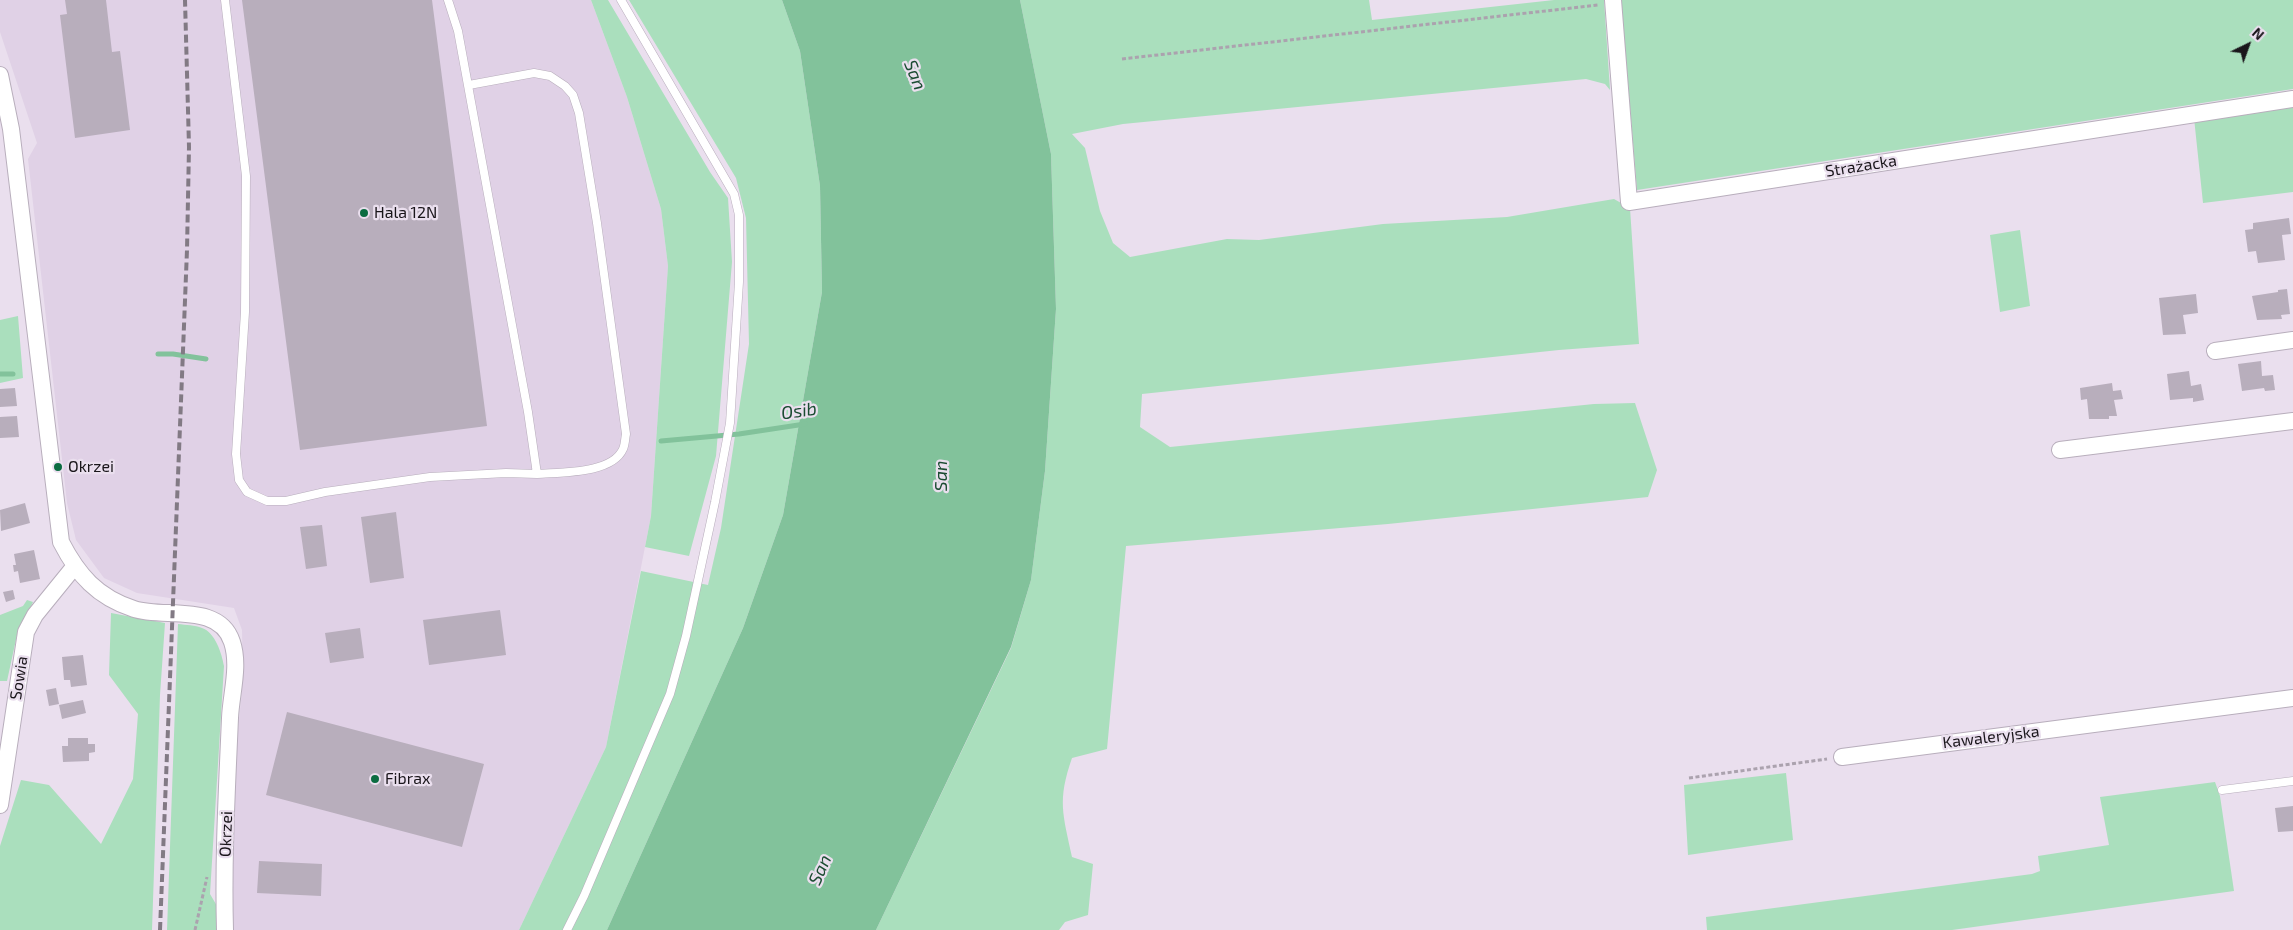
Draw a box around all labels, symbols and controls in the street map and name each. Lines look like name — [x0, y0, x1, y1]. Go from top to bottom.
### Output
north arrow — [2223, 20, 2273, 70]
text: N — [2249, 24, 2268, 43]
water label: San — [899, 57, 931, 93]
street label: Strażacka — [1824, 151, 1898, 181]
place label: Hala 12N — [374, 203, 437, 223]
marker: Hala 12N — [358, 207, 370, 219]
water label: Osib — [780, 398, 818, 424]
place label: Okrzei — [68, 457, 114, 477]
marker: Okrzei — [52, 461, 64, 473]
water label: San — [930, 461, 952, 491]
street label: Sowia — [6, 655, 32, 701]
street label: Kawaleryjska — [1941, 722, 2041, 752]
place label: Fibrax — [385, 769, 430, 789]
marker: Fibrax — [369, 773, 381, 785]
street label: Okrzei — [216, 811, 236, 857]
water label: San — [804, 852, 836, 888]

